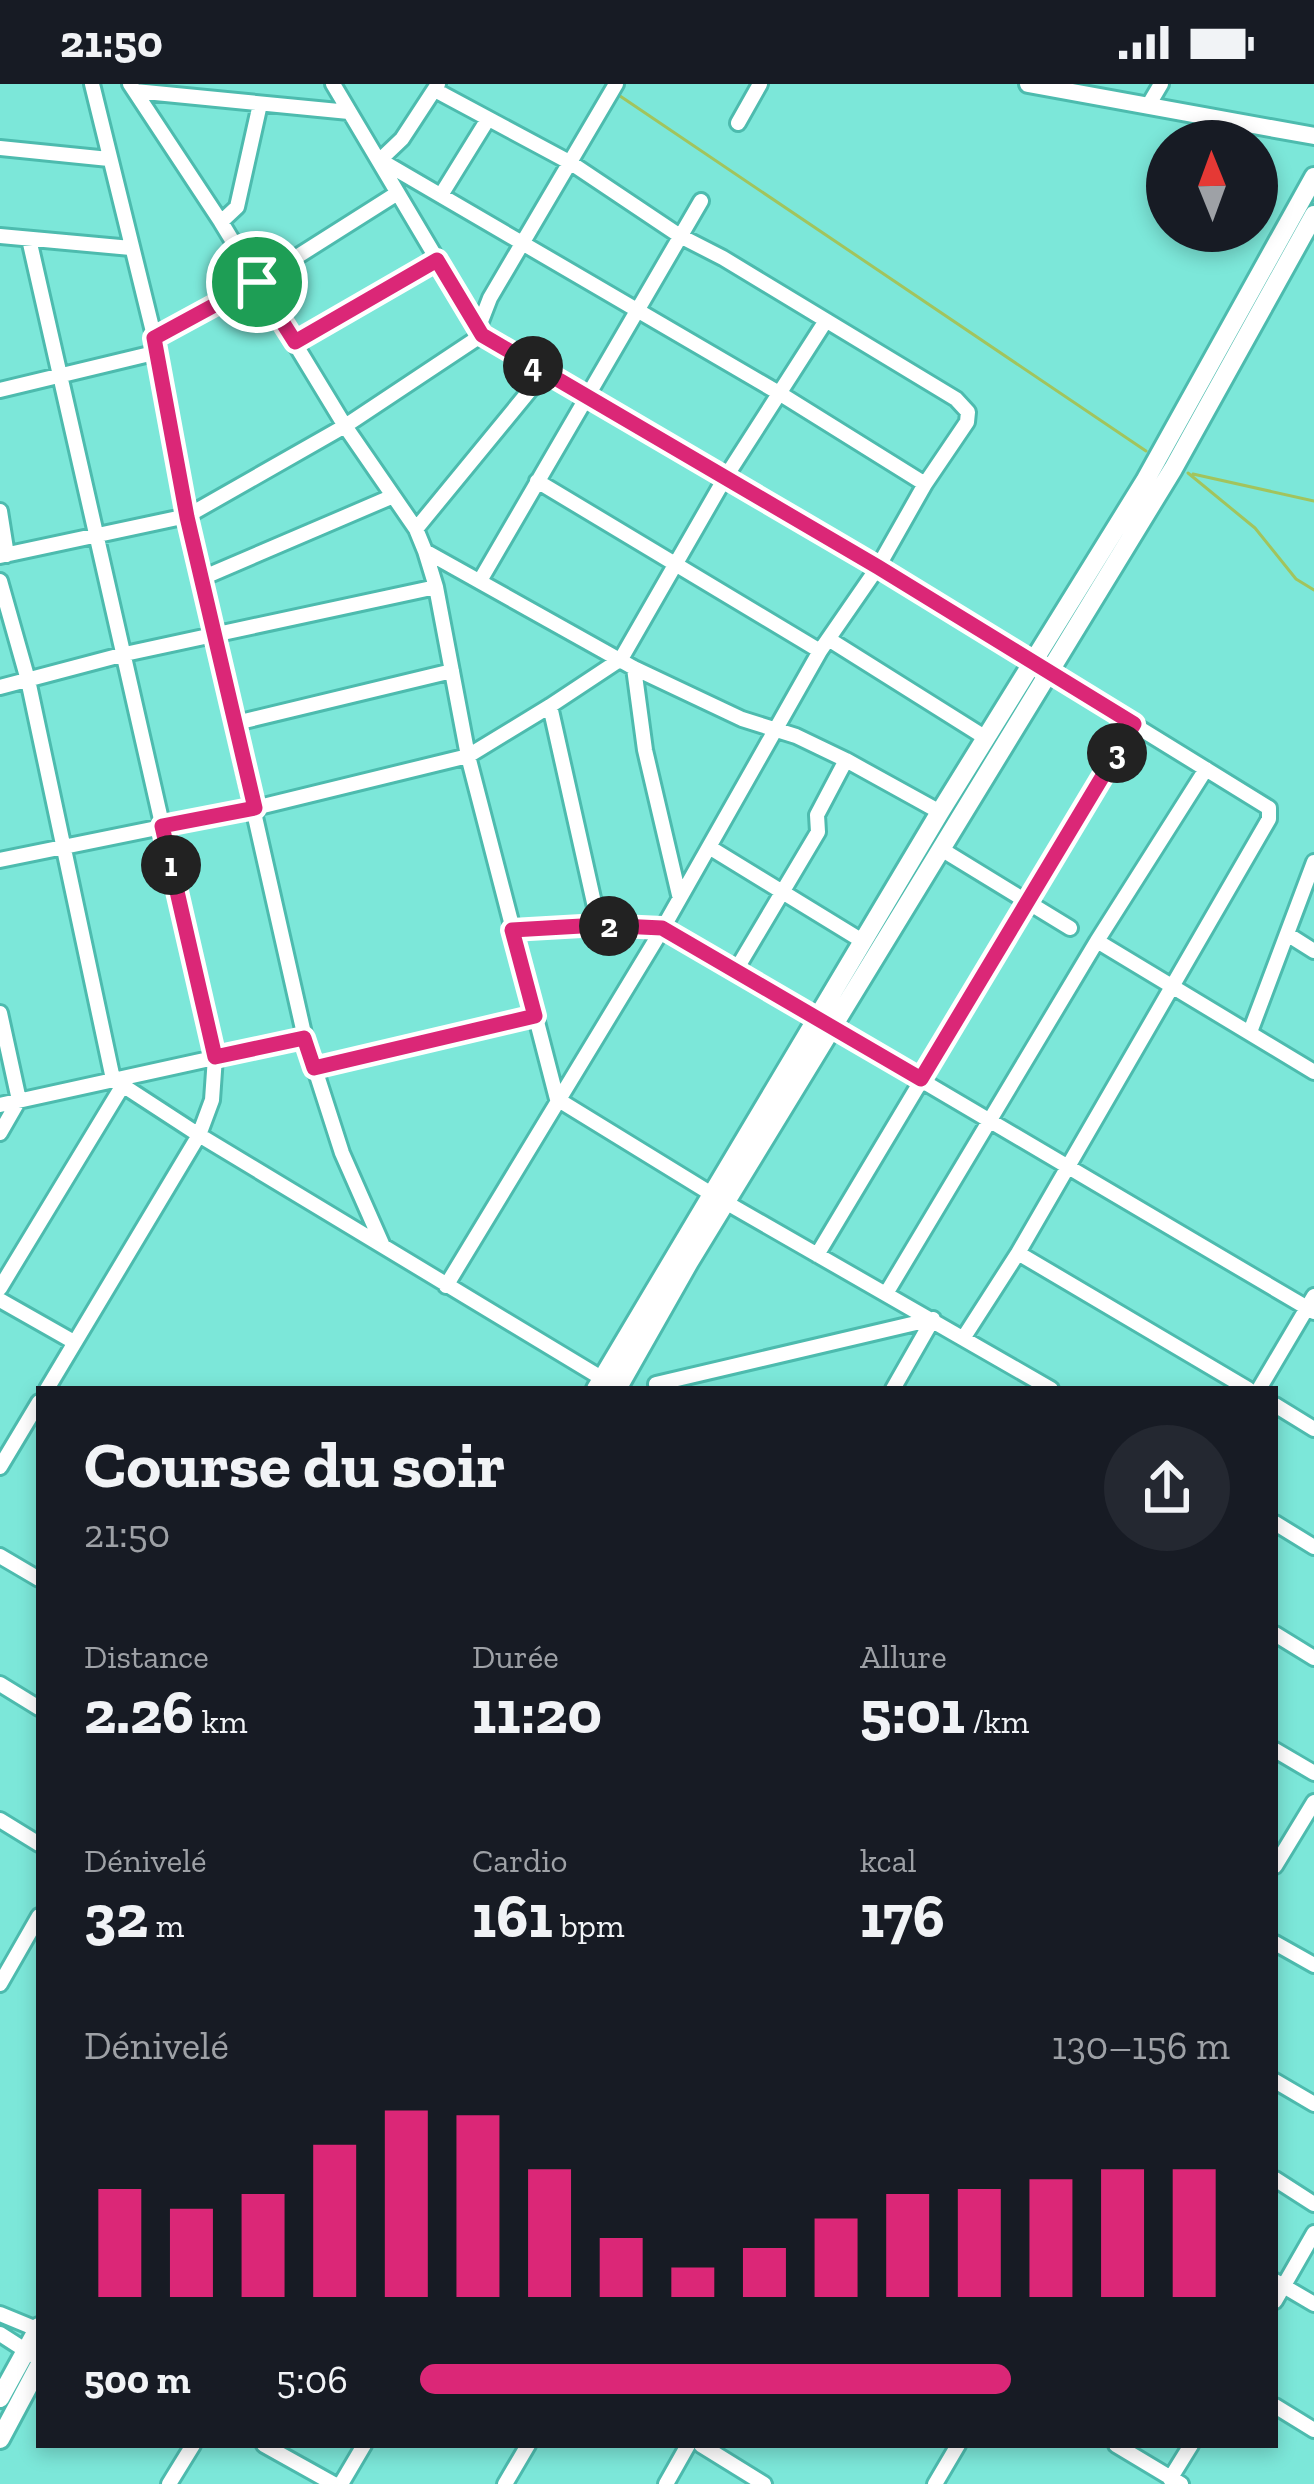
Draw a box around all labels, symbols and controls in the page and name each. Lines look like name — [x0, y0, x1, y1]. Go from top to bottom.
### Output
text: 21:50 — [60, 15, 163, 69]
north arrow — [1146, 120, 1278, 252]
map controls — [1146, 120, 1278, 252]
pin — [206, 231, 308, 333]
icon: arrive — [224, 249, 290, 315]
pin: 4 — [503, 336, 563, 396]
text: 4 — [524, 346, 542, 385]
pin: 3 — [1087, 723, 1147, 783]
text: 3 — [1108, 733, 1126, 772]
pin: 1 — [141, 835, 201, 895]
text: 1 — [164, 845, 178, 884]
pin: 2 — [579, 896, 639, 956]
text: 2 — [600, 906, 618, 945]
text: Course du soir — [84, 1425, 505, 1504]
button: share — [1104, 1425, 1230, 1551]
text: 21:50 — [84, 1510, 170, 1557]
text: Distance — [84, 1637, 209, 1676]
text: Durée — [472, 1637, 559, 1676]
text: Allure — [860, 1637, 947, 1676]
text: 2.26 — [84, 1676, 194, 1748]
text: 11:20 — [472, 1676, 602, 1748]
text: 5:01 — [860, 1676, 965, 1748]
text: km — [194, 1702, 247, 1741]
text: /km — [965, 1702, 1029, 1741]
text: Dénivelé — [84, 1841, 207, 1880]
text: Cardio — [472, 1841, 567, 1880]
text: kcal — [860, 1841, 917, 1880]
text: 32 — [84, 1880, 148, 1952]
text: 161 — [472, 1880, 553, 1952]
text: 176 — [860, 1880, 945, 1952]
text: m — [148, 1906, 184, 1945]
text: bpm — [553, 1906, 624, 1945]
text: Dénivelé — [84, 2022, 229, 2069]
text: 130–156 m — [1052, 2022, 1230, 2069]
text: 500 m — [84, 2356, 191, 2403]
text: 5:06 — [276, 2356, 348, 2403]

